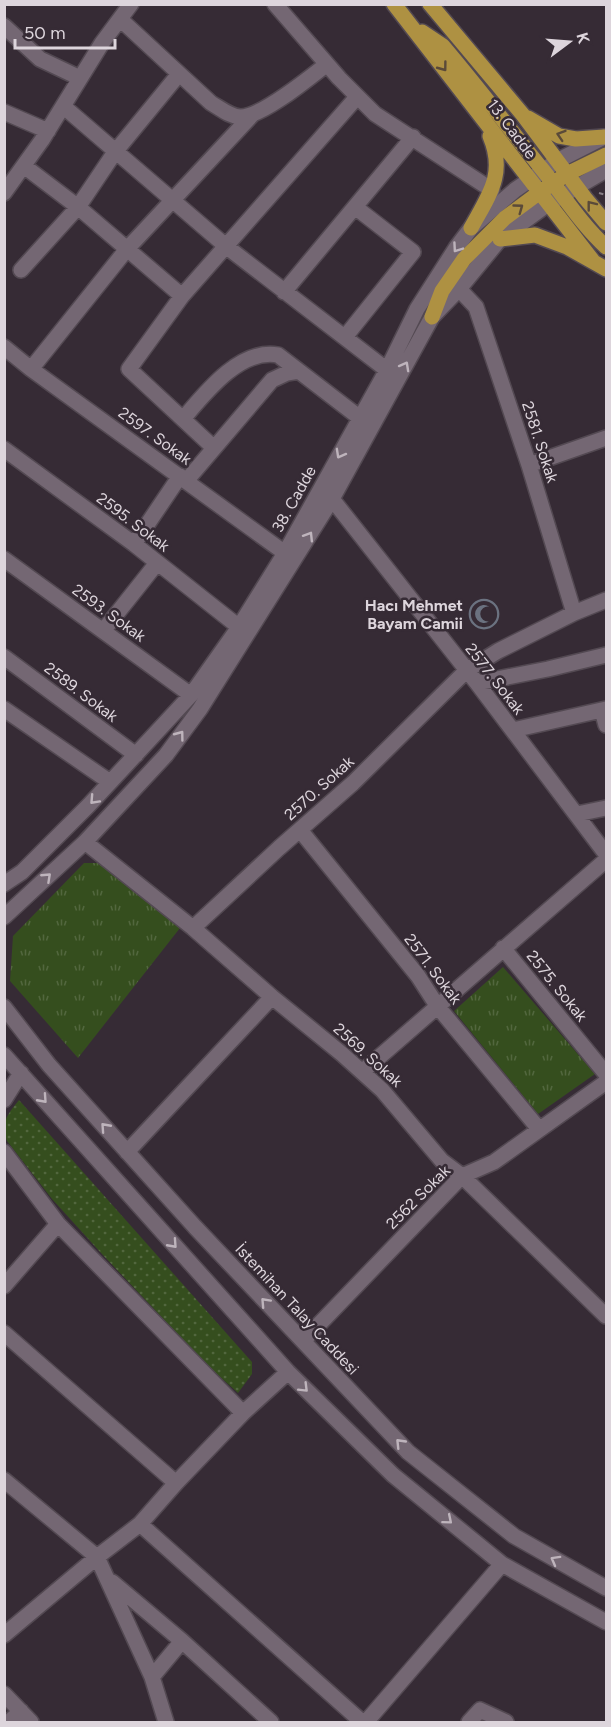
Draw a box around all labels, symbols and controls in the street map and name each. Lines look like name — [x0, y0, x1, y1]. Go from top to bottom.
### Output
scale bar — [15, 12, 116, 50]
north arrow — [539, 12, 599, 72]
text: 50 m — [24, 22, 66, 44]
text: K — [572, 30, 594, 46]
one-way arrow — [436, 61, 447, 72]
street label: 13. Cadde — [483, 95, 541, 163]
one-way arrow — [557, 129, 567, 142]
one-way arrow — [587, 201, 598, 212]
one-way arrow — [512, 204, 523, 215]
one-way arrow — [453, 242, 464, 253]
one-way arrow — [398, 362, 409, 372]
street label: 2581. Sokak — [518, 399, 562, 485]
street label: 2597. Sokak — [115, 403, 195, 469]
one-way arrow — [336, 448, 347, 458]
street label: 38. Cadde — [268, 462, 320, 536]
street label: 2595. Sokak — [93, 488, 173, 556]
one-way arrow — [301, 532, 313, 542]
street label: 2593. Sokak — [69, 580, 149, 646]
place label: Hacı Mehmet Bayam Camii — [365, 596, 463, 633]
mosque icon: Hacı Mehmet Bayam Camii — [468, 598, 500, 630]
street label: 2577. Sokak — [461, 640, 529, 719]
street label: 2589. Sokak — [41, 658, 122, 726]
one-way arrow — [173, 731, 184, 742]
street label: 2570. Sokak — [280, 752, 358, 824]
one-way arrow — [90, 793, 101, 803]
one-way arrow — [40, 873, 51, 884]
street label: 2571. Sokak — [400, 930, 466, 1008]
street label: 2575. Sokak — [523, 947, 592, 1026]
street label: 2569. Sokak — [330, 1019, 407, 1091]
one-way arrow — [36, 1092, 47, 1102]
one-way arrow — [101, 1123, 112, 1134]
street label: 2562 Sokak — [382, 1161, 454, 1233]
one-way arrow — [166, 1237, 177, 1248]
street label: İstemihan Talay Caddesi — [231, 1240, 363, 1378]
one-way arrow — [262, 1298, 273, 1309]
one-way arrow — [298, 1381, 308, 1392]
one-way arrow — [396, 1440, 407, 1450]
one-way arrow — [441, 1513, 452, 1524]
one-way arrow — [551, 1555, 562, 1567]

